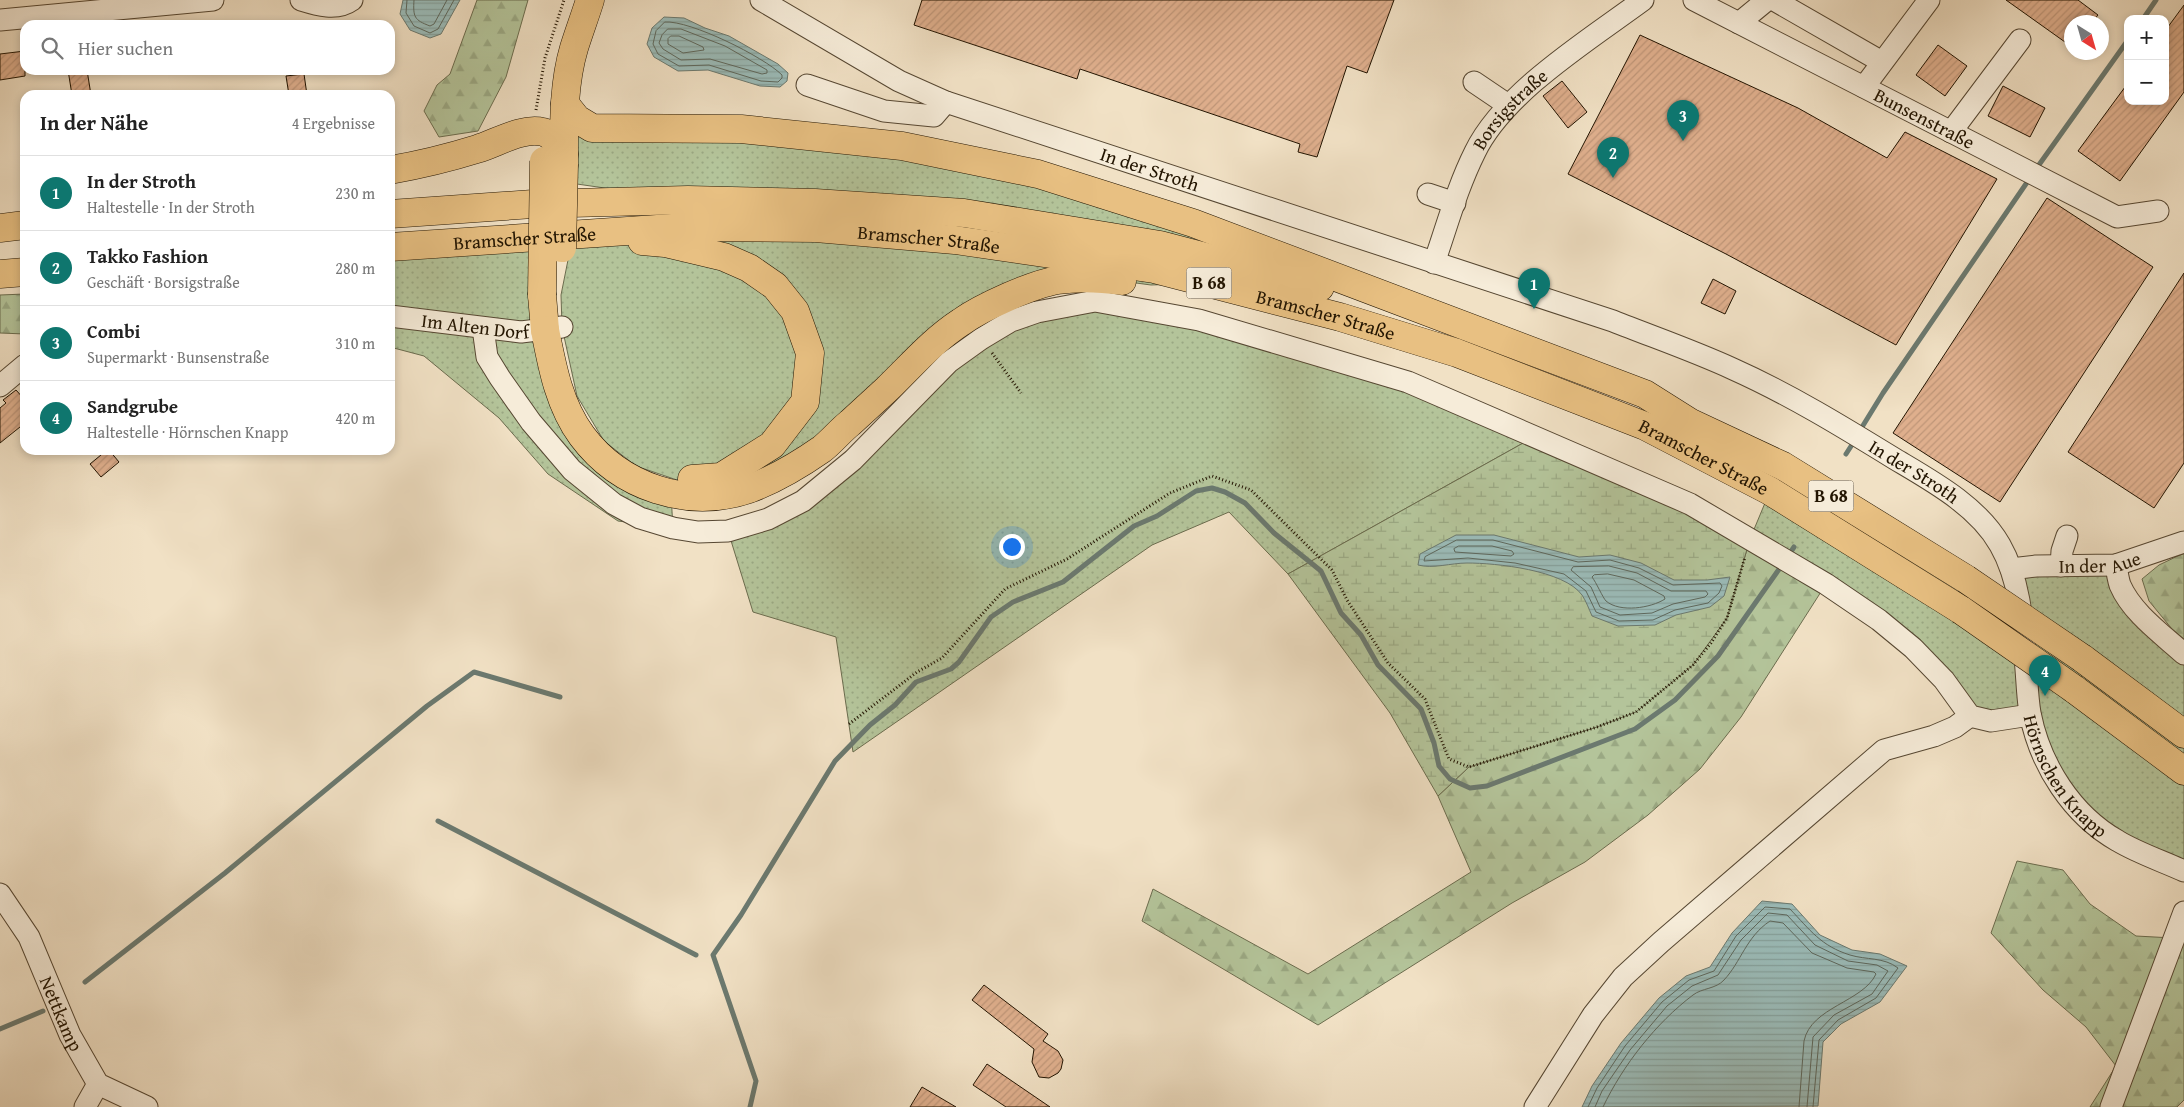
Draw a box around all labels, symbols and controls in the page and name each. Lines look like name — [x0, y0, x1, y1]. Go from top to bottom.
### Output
north arrow — [2064, 15, 2109, 60]
map controls — [2124, 15, 2169, 105]
button: + — [2124, 15, 2169, 60]
search box — [20, 20, 395, 75]
icon: search — [38, 34, 66, 62]
text: Hier suchen — [78, 34, 173, 62]
button: − — [2124, 60, 2169, 105]
street label: Borsigstraße — [1465, 62, 1554, 155]
street label: Bunsenstraße — [1869, 81, 1980, 156]
pin: 3 — [1667, 100, 1699, 141]
text: In der Nähe — [40, 107, 148, 138]
text: 4 Ergebnisse — [292, 111, 375, 135]
pin: 2 — [1597, 137, 1629, 178]
street label: In der Stroth — [1097, 140, 1203, 198]
text: In der Stroth — [87, 167, 196, 195]
text: 1 — [52, 181, 60, 205]
text: 230 m — [335, 181, 375, 205]
text: Haltestelle · In der Stroth — [87, 195, 255, 219]
street label: Bramscher Straße — [856, 218, 1002, 260]
street label: Bramscher Straße — [452, 219, 597, 257]
text: Takko Fashion — [87, 242, 208, 270]
text: 2 — [52, 256, 60, 280]
text: 280 m — [335, 256, 375, 280]
road number: B 68 — [1186, 268, 1232, 298]
pin: 1 — [1518, 268, 1550, 309]
text: Geschäft · Borsigstraße — [87, 270, 240, 294]
street label: Bramscher Straße — [1253, 282, 1399, 347]
street label: Im Alten Dorf — [420, 306, 533, 346]
text: Combi — [87, 317, 140, 345]
text: 3 — [52, 331, 60, 355]
text: 310 m — [335, 331, 375, 355]
text: Supermarkt · Bunsenstraße — [87, 345, 269, 369]
text: Sandgrube — [87, 392, 178, 420]
text: 4 — [52, 406, 60, 430]
text: 420 m — [335, 406, 375, 430]
street label: Bramscher Straße — [1634, 411, 1774, 502]
text: Haltestelle · Hörnschen Knapp — [87, 420, 288, 444]
street label: In der Stroth — [1864, 432, 1966, 510]
road number: B 68 — [1808, 481, 1854, 512]
your location — [999, 534, 1025, 560]
street label: In der Aue — [2058, 544, 2144, 580]
pin: 4 — [2029, 655, 2061, 696]
street label: Hörnschen Knapp — [2017, 712, 2113, 844]
street label: Nettkamp — [33, 972, 90, 1056]

